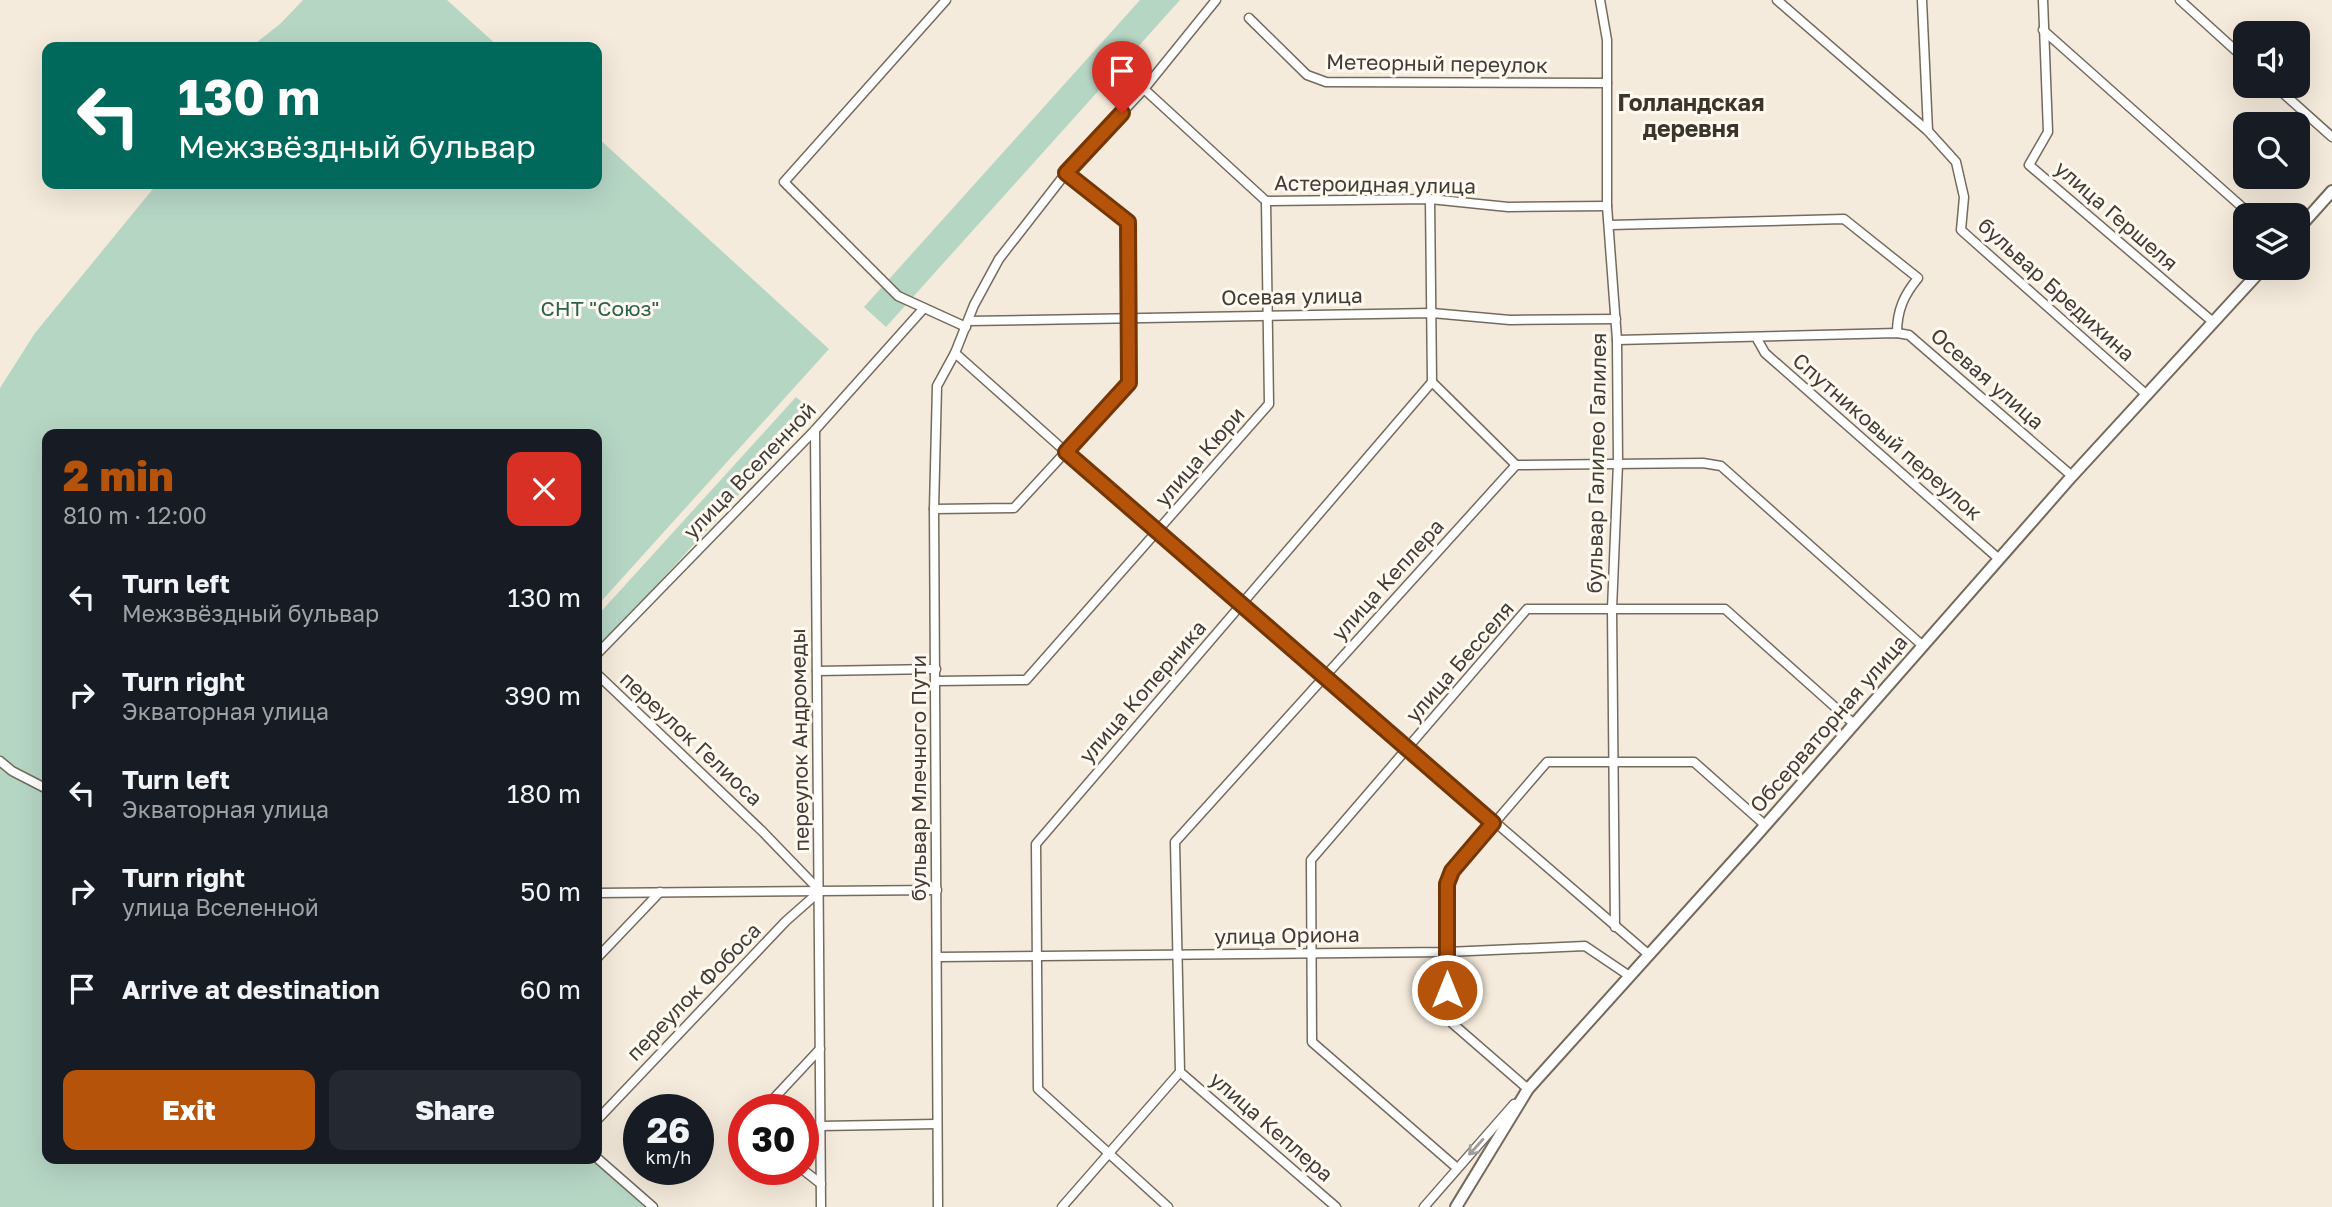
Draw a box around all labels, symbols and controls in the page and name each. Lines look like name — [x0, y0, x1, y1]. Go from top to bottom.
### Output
map controls — [2233, 21, 2310, 280]
button: sound — [2233, 21, 2310, 98]
pin — [1092, 41, 1152, 113]
street label: Метеорный переулок — [1326, 48, 1548, 78]
icon: arrive — [1103, 52, 1141, 90]
text: 130 m — [178, 67, 320, 126]
icon: left — [63, 70, 154, 161]
district label: Голландская деревня — [1618, 88, 1764, 142]
button: search — [2233, 112, 2310, 189]
text: Межзвёздный бульвар — [178, 127, 536, 165]
street label: улица Гершеля — [2050, 155, 2184, 276]
street label: Астероидная улица — [1274, 169, 1476, 199]
button: layers — [2233, 203, 2310, 280]
street label: бульвар Бредихина — [1973, 212, 2140, 367]
street label: Осевая улица — [1221, 282, 1363, 310]
park label: СНТ "Союз" — [541, 295, 659, 321]
street label: Осевая улица — [1926, 322, 2050, 435]
street label: бульвар Галилео Галилея — [1581, 332, 1611, 593]
street label: Спутниковый переулок — [1788, 347, 1988, 526]
street label: улица Вселенной — [677, 397, 821, 544]
street label: улица Кюри — [1149, 401, 1250, 511]
text: 2 min — [63, 450, 174, 500]
button: close — [507, 452, 581, 526]
text: 810 m · 12:00 — [63, 501, 207, 529]
street label: улица Кеплера — [1326, 513, 1449, 646]
text: Turn left — [122, 568, 230, 599]
icon: left — [63, 578, 101, 616]
text: 130 m — [508, 582, 581, 613]
street label: улица Бесселя — [1400, 595, 1519, 727]
text: Межзвёздный бульвар — [122, 599, 379, 627]
street label: улица Коперника — [1073, 615, 1211, 768]
street label: переулок Андромеды — [784, 628, 814, 852]
street label: Обсерваторная улица — [1744, 629, 1913, 818]
street label: бульвар Млечного Пути — [905, 655, 931, 901]
text: Turn right — [122, 666, 245, 697]
street label: переулок Гелиоса — [615, 666, 768, 811]
icon: right — [63, 676, 101, 714]
text: 390 m — [504, 680, 581, 711]
text: Экваторная улица — [122, 697, 329, 725]
text: Turn left — [122, 764, 230, 795]
icon: left — [63, 774, 101, 812]
text: 180 m — [507, 778, 581, 809]
text: Экваторная улица — [122, 795, 329, 823]
text: Turn right — [122, 862, 245, 893]
icon: right — [63, 872, 101, 910]
text: 50 m — [520, 876, 581, 907]
text: улица Вселенной — [122, 893, 319, 921]
street label: переулок Фобоса — [621, 917, 766, 1066]
street label: улица Ориона — [1214, 921, 1360, 949]
position arrow — [1410, 953, 1484, 1027]
icon: arrive — [63, 970, 101, 1008]
text: Arrive at destination — [122, 974, 380, 1005]
text: 60 m — [520, 974, 581, 1005]
street label: улица Кеплера — [1205, 1066, 1339, 1187]
button: Exit — [63, 1070, 315, 1150]
button: Share — [329, 1070, 581, 1150]
speed limit sign: 30 — [728, 1094, 819, 1185]
text: 26 — [647, 1109, 690, 1151]
one-way arrow — [1468, 1138, 1485, 1155]
text: km/h — [646, 1146, 691, 1168]

